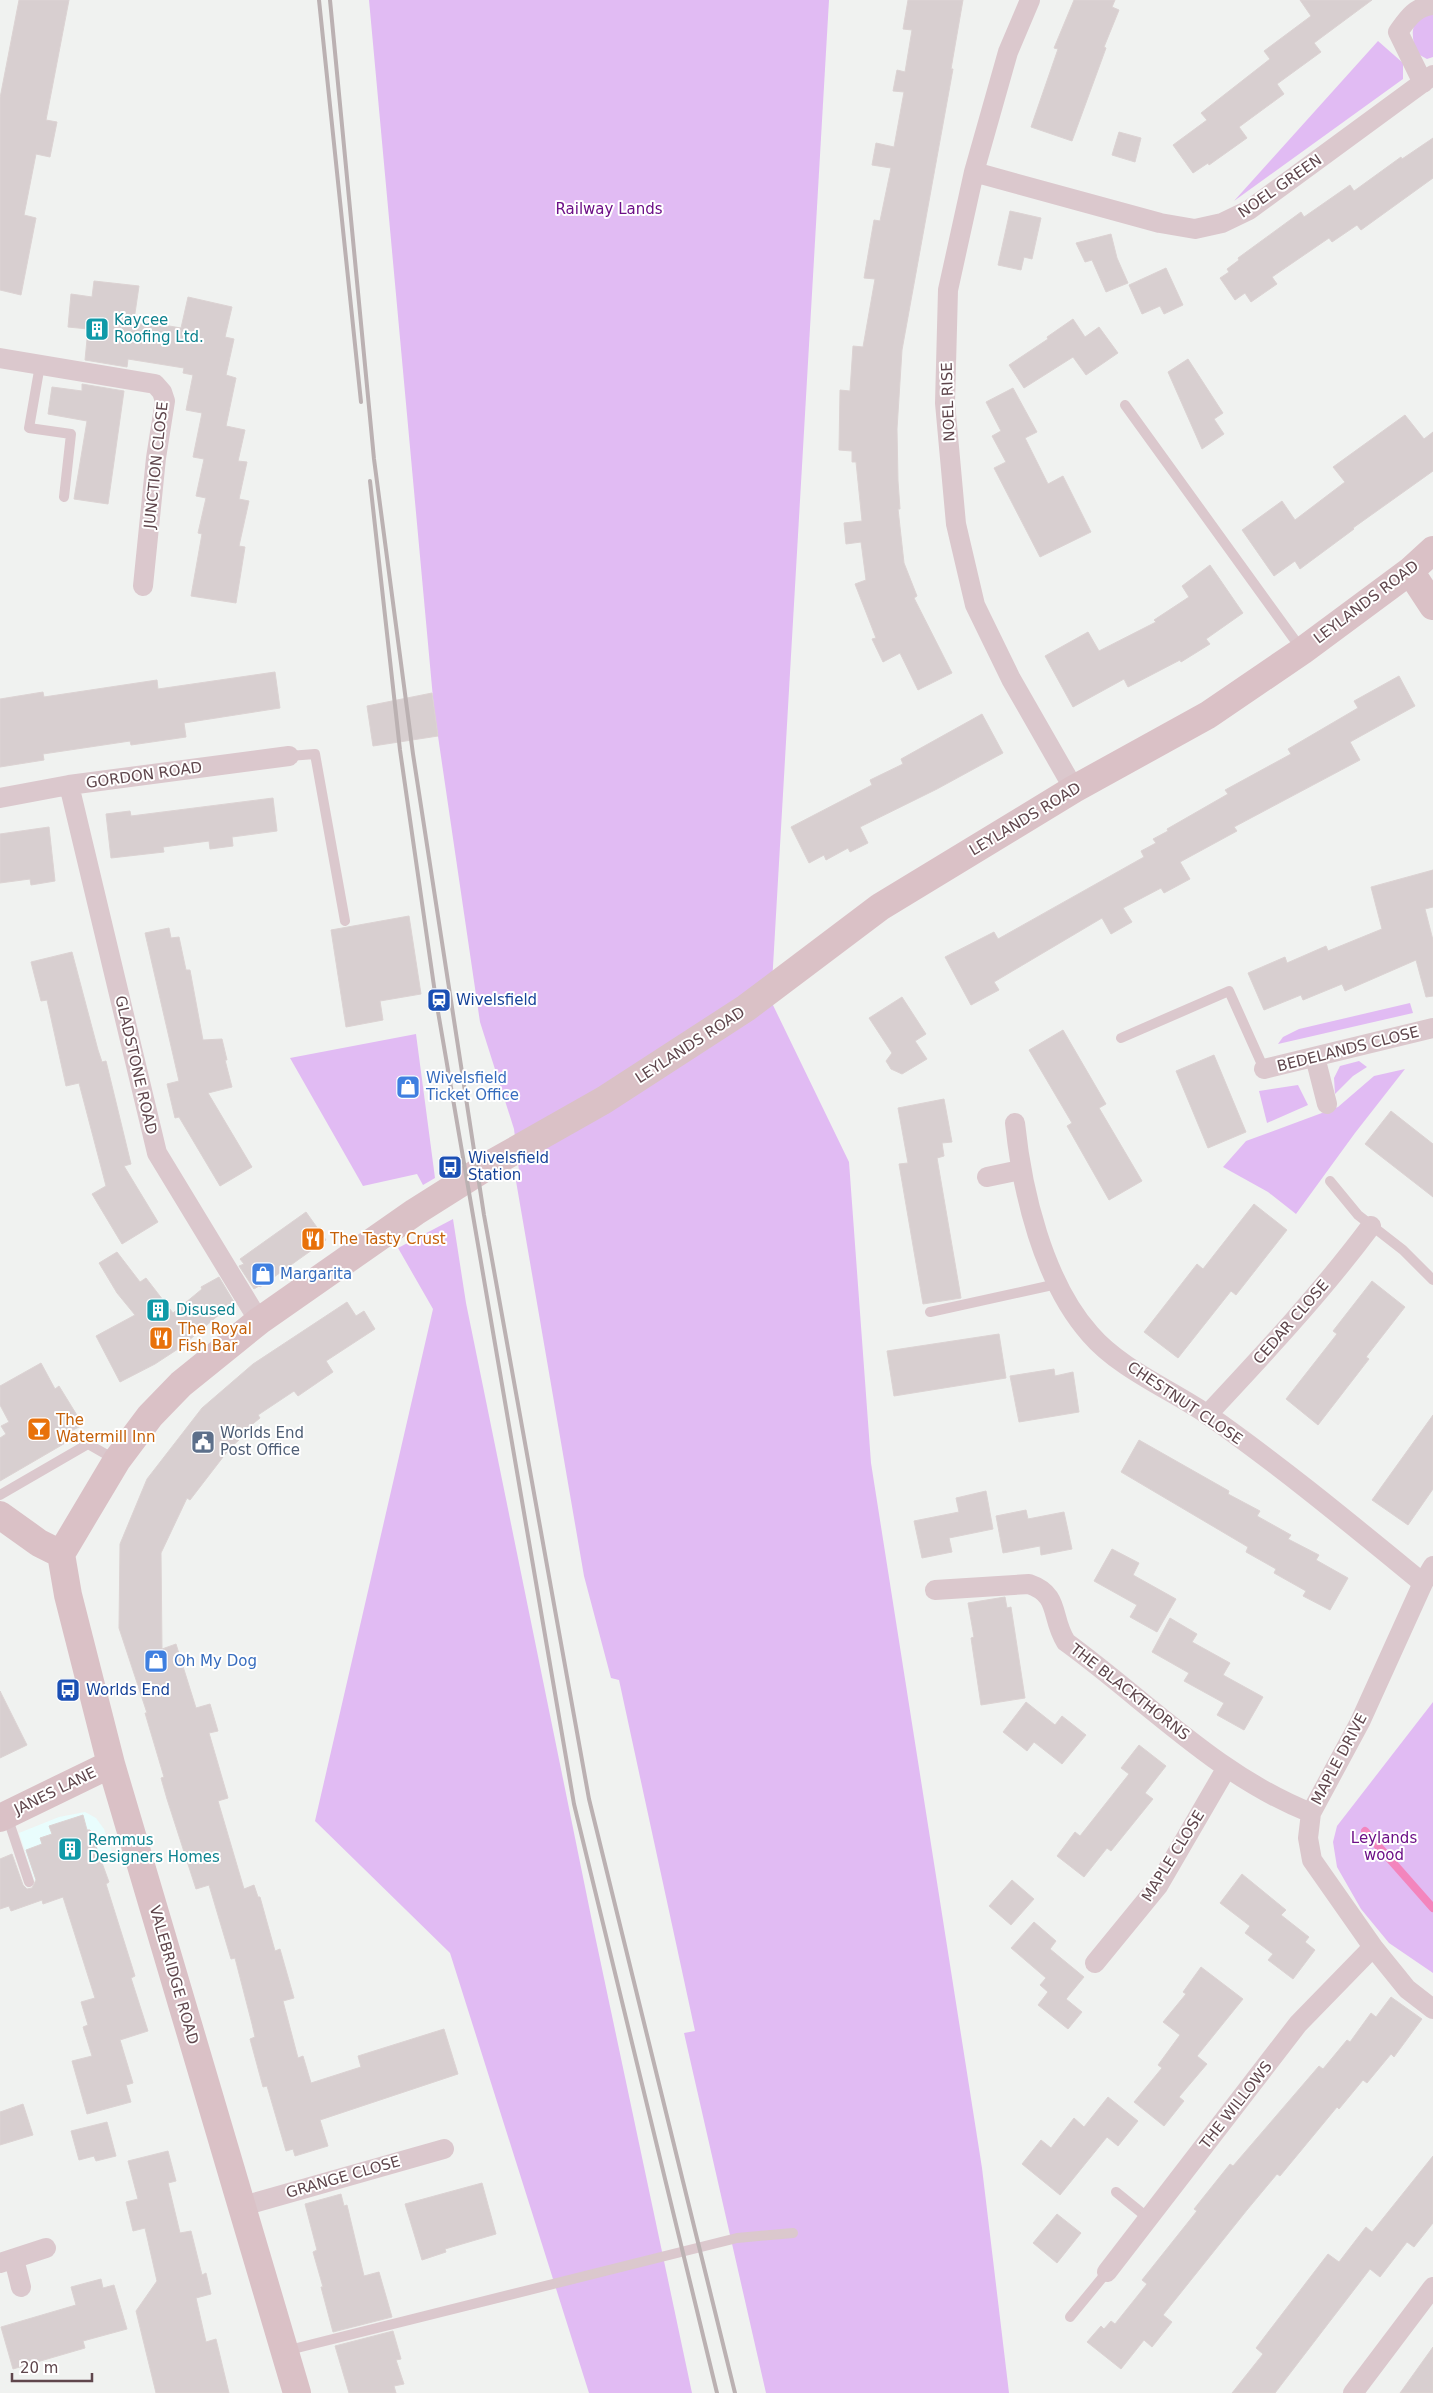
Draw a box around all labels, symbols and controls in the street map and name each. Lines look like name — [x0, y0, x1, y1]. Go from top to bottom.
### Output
street label: NOEL GREEN — [1235, 151, 1325, 221]
park label: Railway Lands — [555, 200, 663, 218]
place label: Kaycee Roofing Ltd. — [114, 311, 204, 346]
building icon: Kaycee Roofing Ltd. — [84, 316, 110, 342]
street label: NOEL RISE — [938, 362, 958, 442]
street label: JUNCTION CLOSE — [140, 401, 172, 530]
street label: LEYLANDS ROAD — [1310, 557, 1422, 647]
street label: GORDON ROAD — [85, 758, 203, 792]
street label: LEYLANDS ROAD — [966, 779, 1084, 859]
station icon: Wivelsfield — [426, 987, 452, 1013]
place label: Wivelsfield — [456, 991, 537, 1009]
street label: GLADSTONE ROAD — [111, 994, 161, 1136]
street label: LEYLANDS ROAD — [632, 1003, 748, 1087]
street label: BEDELANDS CLOSE — [1275, 1023, 1421, 1075]
place label: Wivelsfield Ticket Office — [425, 1069, 519, 1104]
shop icon: Wivelsfield Ticket Office — [395, 1074, 421, 1100]
place label: Wivelsfield Station — [468, 1149, 549, 1184]
bus stop icon: Wivelsfield Station — [437, 1154, 463, 1180]
restaurant icon: The Tasty Crust — [300, 1226, 326, 1252]
place label: The Tasty Crust — [329, 1230, 446, 1248]
shop icon: Margarita — [250, 1261, 276, 1287]
place label: Margarita — [280, 1265, 352, 1283]
street label: CEDAR CLOSE — [1250, 1276, 1332, 1368]
building icon: Disused — [145, 1297, 171, 1323]
place label: Disused — [176, 1301, 236, 1319]
place label: The Royal Fish Bar — [177, 1320, 252, 1355]
restaurant icon: The Royal Fish Bar — [148, 1325, 174, 1351]
street label: CHESTNUT CLOSE — [1124, 1358, 1246, 1448]
place label: The Watermill Inn — [55, 1411, 155, 1446]
bar icon: The Watermill Inn — [26, 1416, 52, 1442]
place label: Worlds End Post Office — [220, 1424, 304, 1459]
public building icon: Worlds End Post Office — [190, 1429, 216, 1455]
street label: THE BLACKTHORNS — [1066, 1639, 1193, 1744]
shop icon: Oh My Dog — [143, 1648, 169, 1674]
place label: Oh My Dog — [174, 1652, 257, 1670]
bus stop icon: Worlds End — [55, 1677, 81, 1703]
place label: Worlds End — [86, 1681, 170, 1699]
street label: MAPLE DRIVE — [1307, 1710, 1371, 1808]
street label: JANES LANE — [10, 1763, 99, 1819]
street label: MAPLE CLOSE — [1138, 1807, 1208, 1905]
park label: Leylands wood — [1351, 1829, 1417, 1864]
place label: Remmus Designers Homes — [88, 1831, 220, 1866]
building icon: Remmus Designers Homes — [57, 1836, 83, 1862]
street label: VALEBRIDGE ROAD — [146, 1903, 202, 2047]
street label: THE WILLOWS — [1196, 2058, 1276, 2153]
street label: GRANGE CLOSE — [284, 2152, 402, 2202]
scale bar — [12, 2350, 92, 2382]
text: 20 m — [20, 2359, 58, 2377]

